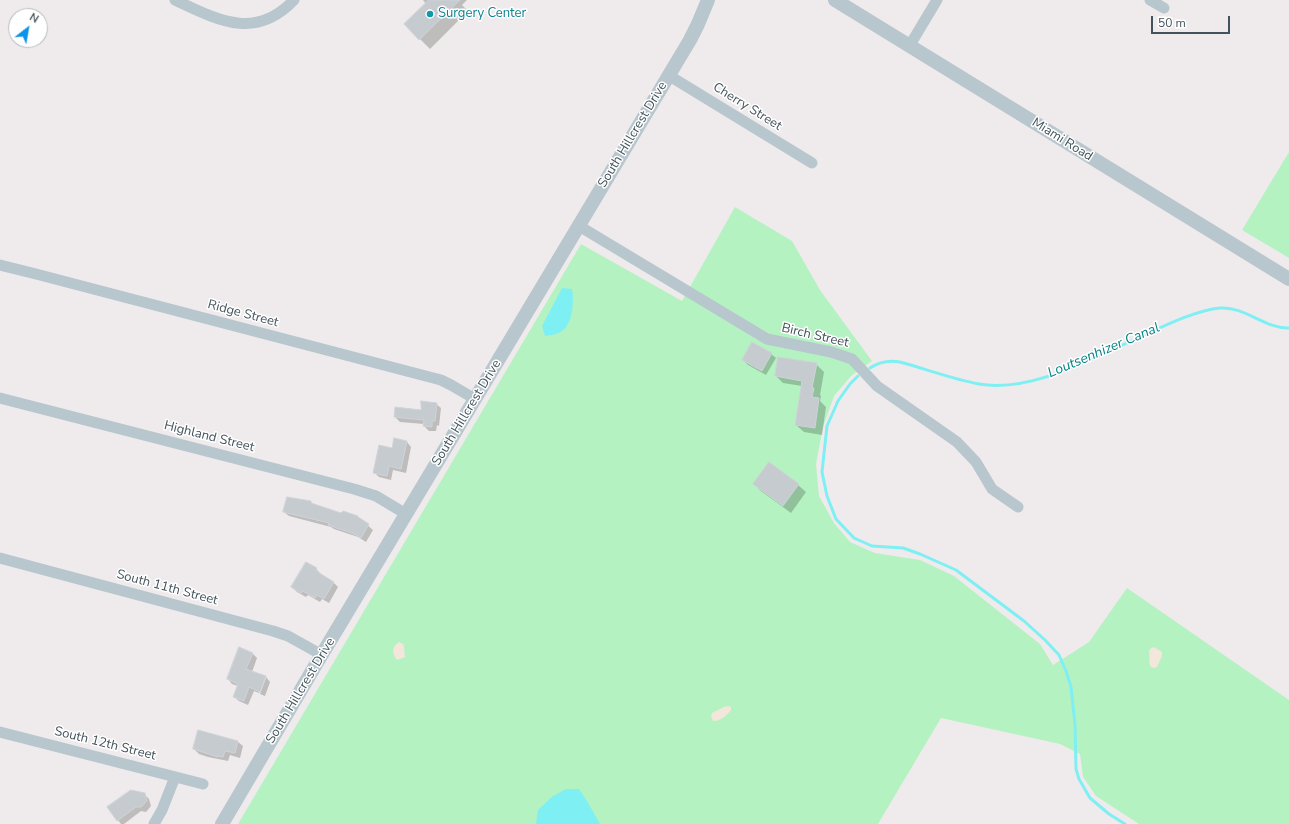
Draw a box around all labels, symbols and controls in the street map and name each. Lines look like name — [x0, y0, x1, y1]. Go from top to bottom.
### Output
place label: Surgery Center — [438, 6, 526, 22]
north arrow — [8, 8, 48, 48]
scale bar — [1153, 8, 1232, 34]
marker: Surgery Center — [425, 9, 435, 19]
text: N — [27, 10, 41, 27]
text: 50 m — [1158, 15, 1186, 31]
street label: South Hillcrest Drive — [595, 79, 671, 191]
street label: Cherry Street — [710, 80, 784, 134]
street label: Miami Road — [1029, 115, 1095, 165]
street label: Ridge Street — [206, 297, 280, 331]
water label: Loutsenhizer Canal — [1046, 320, 1162, 382]
street label: Birch Street — [780, 321, 850, 351]
street label: South Hillcrest Drive — [429, 357, 505, 469]
street label: Highland Street — [162, 418, 256, 456]
street label: South 11th Street — [115, 567, 219, 609]
street label: South Hillcrest Drive — [263, 635, 339, 747]
street label: South 12th Street — [53, 724, 157, 764]

